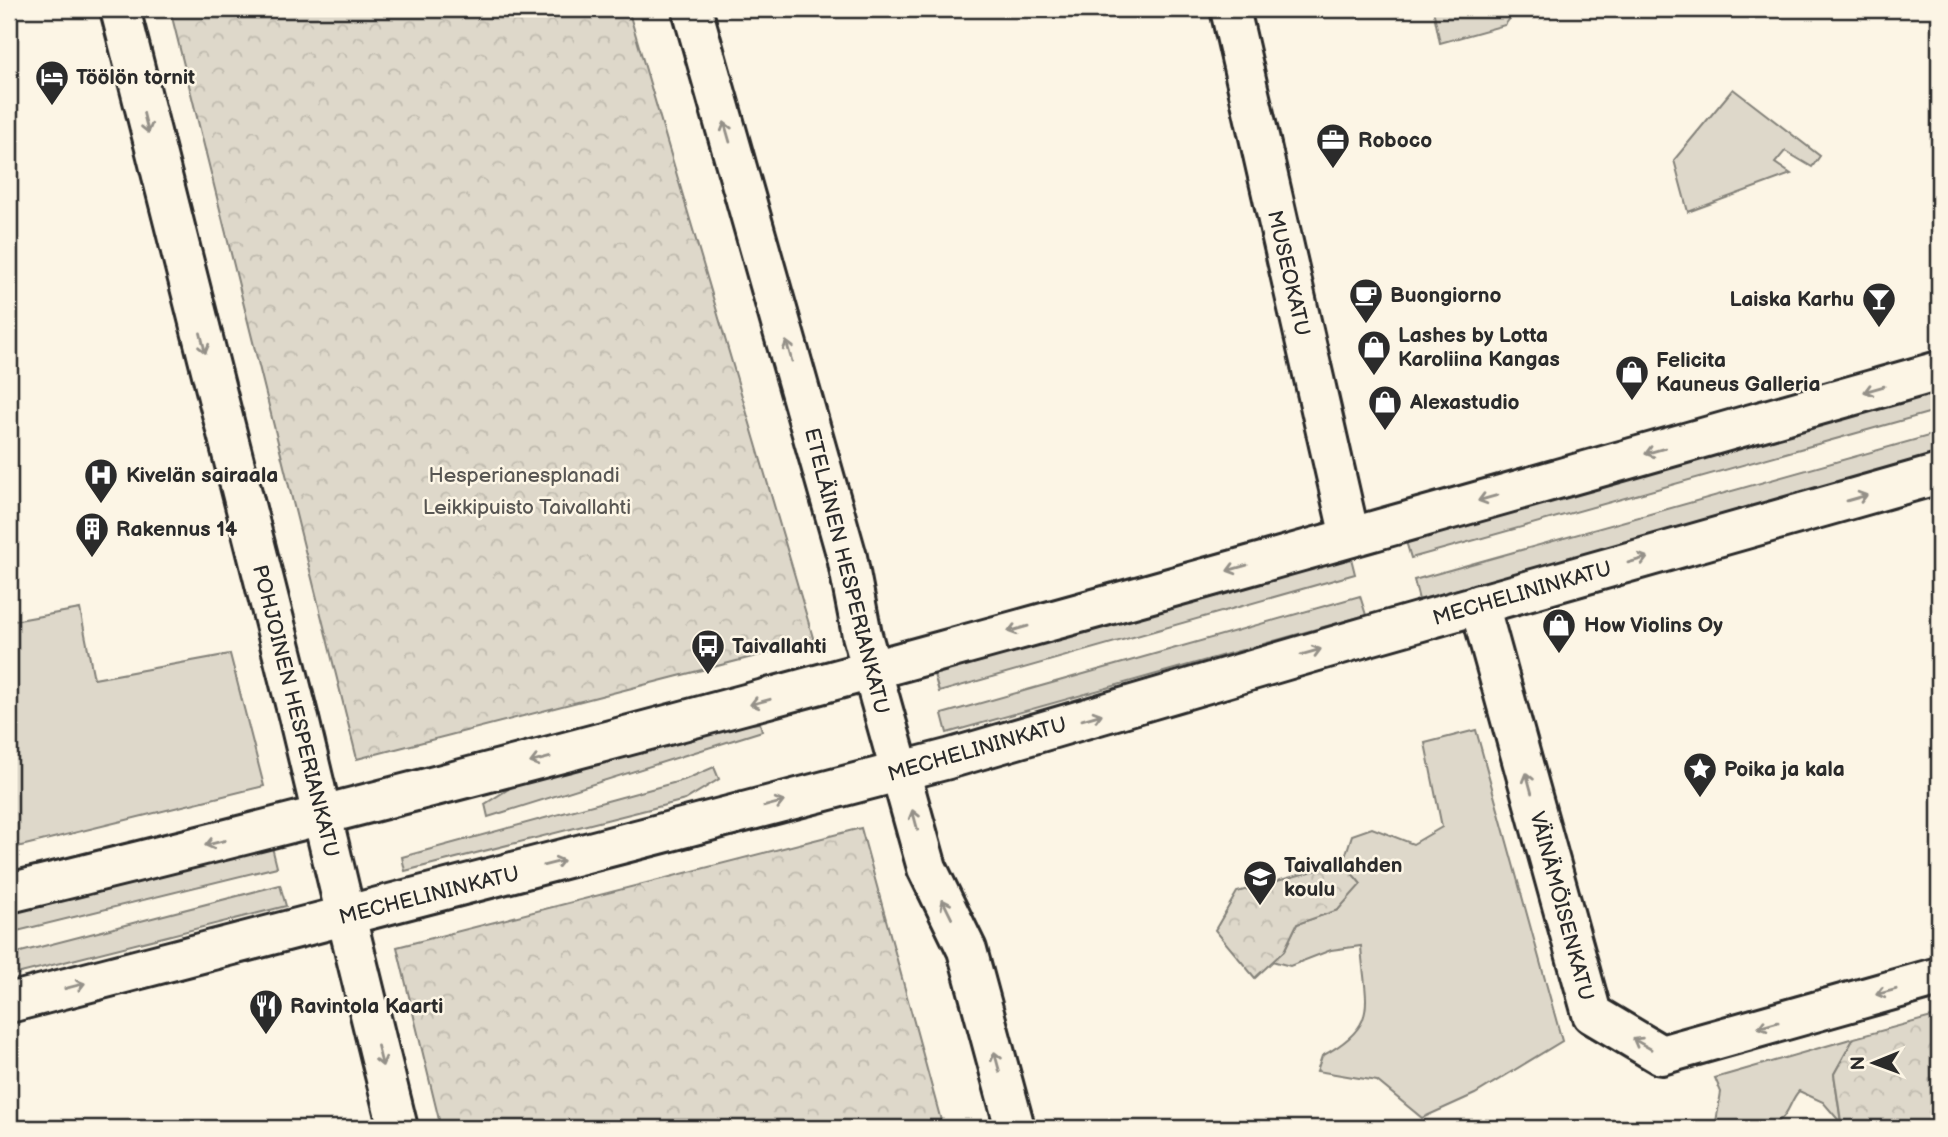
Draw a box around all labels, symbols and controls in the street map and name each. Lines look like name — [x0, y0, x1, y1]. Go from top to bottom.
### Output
hotel icon: Töölön tornit — [33, 58, 71, 107]
place label: Töölön tornit — [76, 65, 195, 90]
one-way arrow — [140, 111, 153, 134]
one-way arrow — [720, 121, 733, 144]
office icon: Roboco — [1314, 121, 1352, 170]
place label: Roboco — [1358, 128, 1432, 153]
street label: MUSEOKATU — [1262, 208, 1315, 338]
cafe icon: Buongiorno — [1347, 276, 1385, 325]
bar icon: Laiska Karhu — [1860, 280, 1898, 329]
place label: Buongiorno — [1390, 283, 1501, 308]
place label: Laiska Karhu — [1729, 287, 1854, 312]
place label: Lashes by Lotta Karoliina Kangas — [1398, 323, 1560, 372]
shop icon: Lashes by Lotta Karoliina Kangas — [1355, 328, 1393, 377]
one-way arrow — [197, 331, 210, 354]
one-way arrow — [782, 340, 795, 363]
place label: Felicita Kauneus Galleria — [1656, 348, 1821, 397]
shop icon: Felicita Kauneus Galleria — [1613, 353, 1651, 402]
shop icon: Alexastudio — [1366, 383, 1404, 432]
one-way arrow — [1863, 384, 1885, 397]
place label: Alexastudio — [1409, 390, 1520, 415]
street label: ETELÄINEN HESPERIANKATU — [799, 426, 894, 717]
one-way arrow — [1644, 446, 1666, 459]
hospital icon: Kivelän sairaala — [82, 456, 120, 505]
place label: Kivelän sairaala — [126, 463, 278, 488]
park label: Hesperianesplanadi — [428, 463, 620, 488]
one-way arrow — [1846, 490, 1868, 503]
one-way arrow — [1477, 493, 1499, 506]
park label: Leikkipuisto Taivallahti — [423, 495, 631, 520]
building icon: Rakennus 14 — [73, 510, 111, 559]
place label: Rakennus 14 — [116, 517, 238, 542]
one-way arrow — [1627, 552, 1649, 565]
street label: MECHELININKATU — [1430, 556, 1614, 631]
street label: POHJOINEN HESPERIANKATU — [247, 562, 344, 860]
one-way arrow — [1227, 562, 1249, 575]
shop icon: How Violins Oy — [1540, 606, 1578, 655]
place label: How Violins Oy — [1584, 613, 1723, 638]
one-way arrow — [1007, 624, 1029, 637]
bus stop icon: Taivallahti — [689, 627, 727, 676]
place label: Taivallahti — [732, 634, 827, 659]
one-way arrow — [1299, 645, 1321, 658]
one-way arrow — [749, 696, 771, 709]
one-way arrow — [1081, 709, 1103, 722]
street label: MECHELININKATU — [885, 712, 1069, 787]
place icon: Poika ja kala — [1681, 750, 1719, 799]
one-way arrow — [529, 754, 552, 767]
place label: Poika ja kala — [1724, 757, 1845, 782]
one-way arrow — [1521, 772, 1534, 794]
one-way arrow — [762, 797, 785, 810]
one-way arrow — [907, 809, 920, 831]
street label: VÄINÄMÖISENKATU — [1524, 809, 1599, 1004]
one-way arrow — [205, 837, 227, 850]
place label: Taivallahden koulu — [1284, 853, 1403, 902]
one-way arrow — [542, 856, 565, 869]
school or university icon: Taivallahden koulu — [1241, 858, 1279, 907]
street label: MECHELININKATU — [336, 861, 522, 930]
one-way arrow — [940, 899, 953, 920]
one-way arrow — [63, 979, 86, 992]
one-way arrow — [1875, 986, 1898, 999]
restaurant icon: Ravintola Kaarti — [247, 987, 285, 1036]
place label: Ravintola Kaarti — [290, 994, 443, 1019]
one-way arrow — [1757, 1019, 1779, 1032]
north arrow — [1840, 1028, 1910, 1098]
one-way arrow — [1633, 1037, 1653, 1051]
one-way arrow — [374, 1044, 388, 1067]
one-way arrow — [990, 1051, 1003, 1074]
text: N — [1847, 1056, 1870, 1071]

